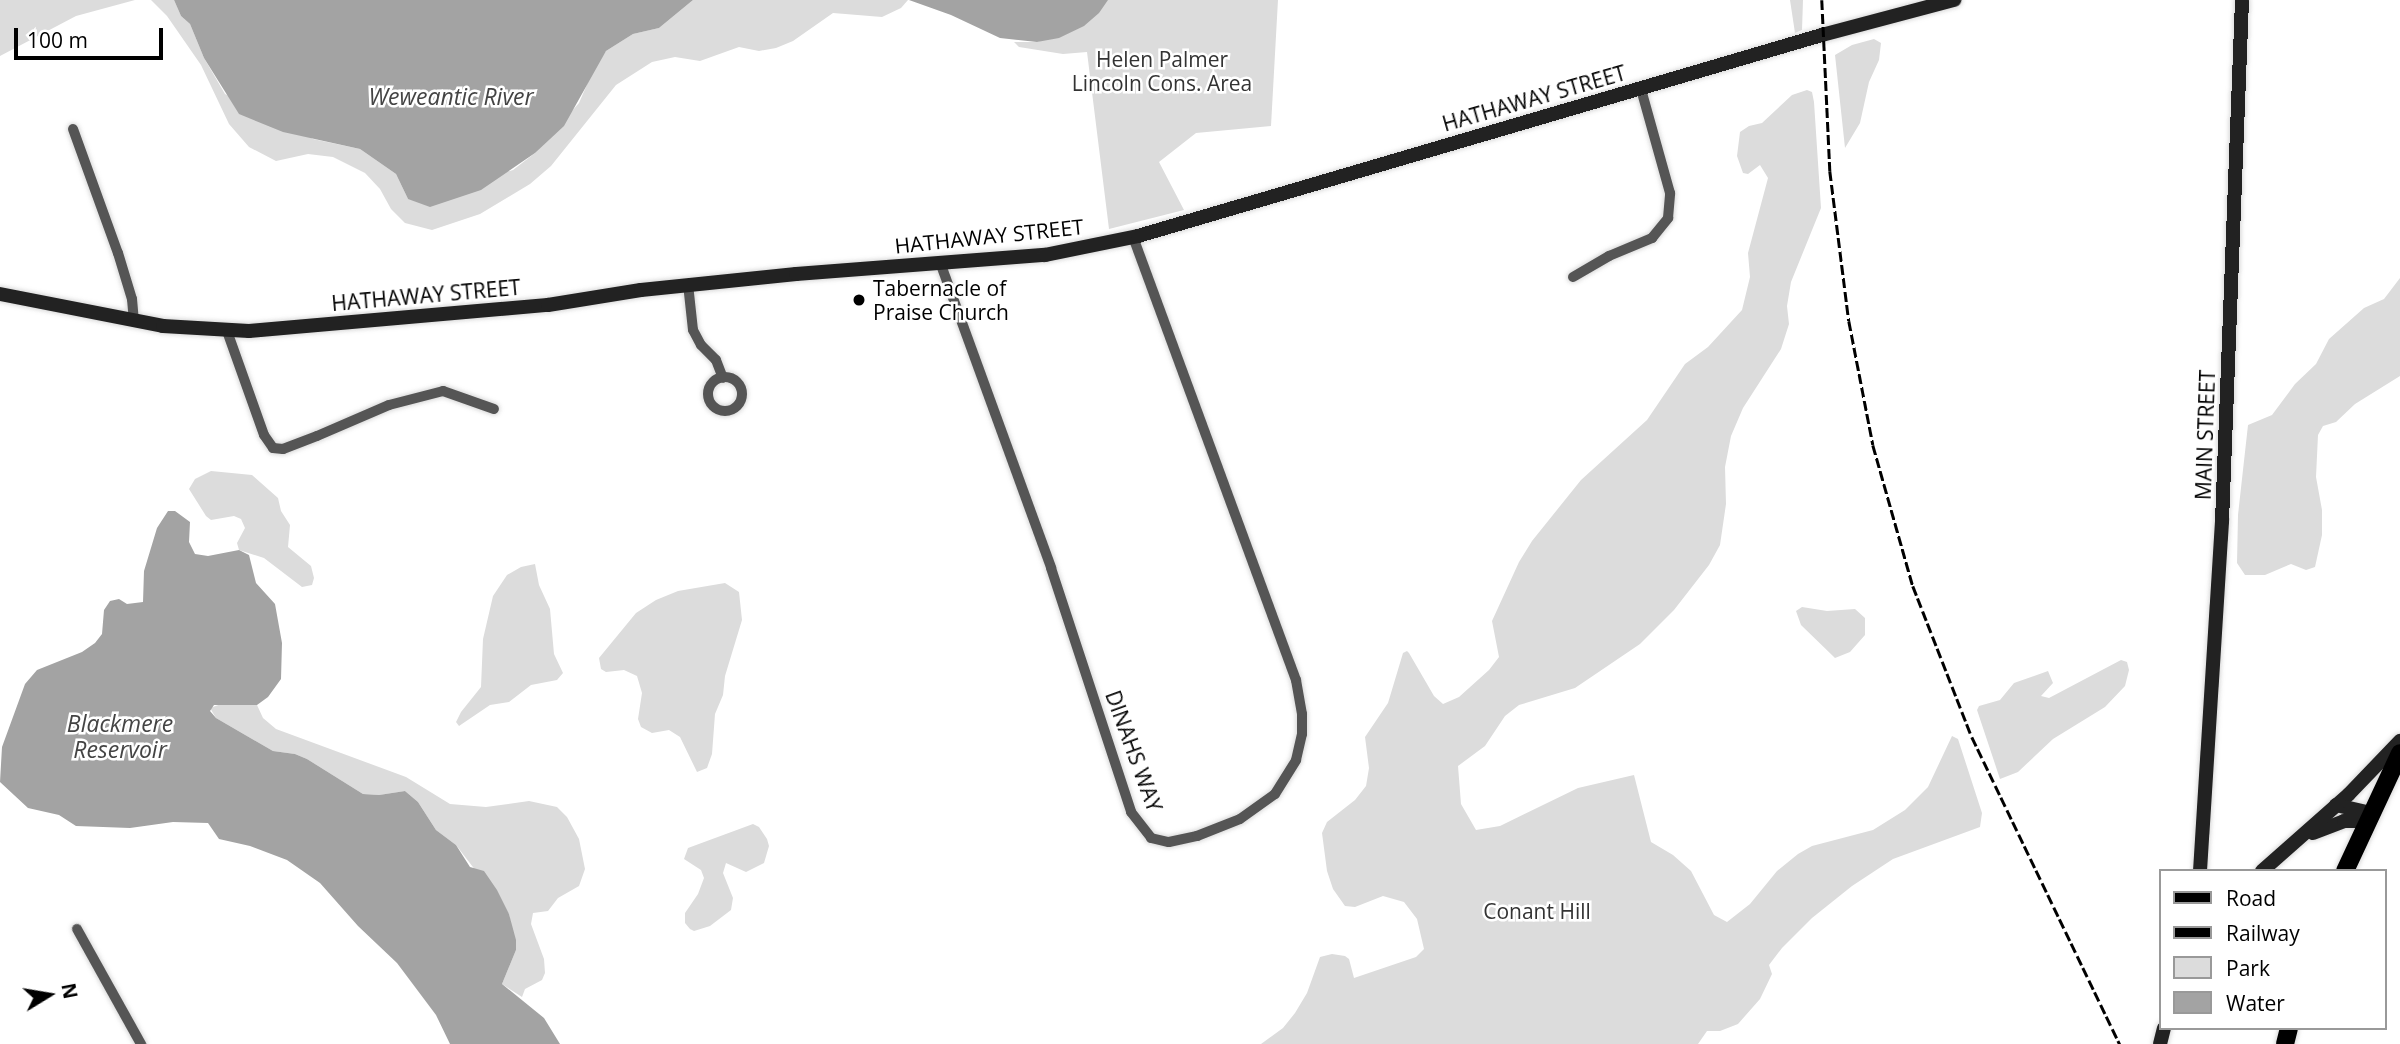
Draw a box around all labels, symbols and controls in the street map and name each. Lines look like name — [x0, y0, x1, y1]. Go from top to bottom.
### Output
scale bar — [18, 14, 166, 58]
text: 100 m — [27, 26, 88, 54]
park label: Helen Palmer Lincoln Cons. Area — [1072, 46, 1252, 96]
street label: HATHAWAY STREET — [1439, 60, 1629, 136]
water label: Weweantic River — [368, 82, 534, 110]
street label: HATHAWAY STREET — [893, 214, 1085, 258]
street label: HATHAWAY STREET — [330, 274, 522, 316]
place label: Tabernacle of Praise Church — [873, 275, 1009, 325]
marker: Tabernacle of Praise Church — [851, 292, 867, 308]
street label: MAIN STREET — [2190, 369, 2220, 501]
street label: DINAHS WAY — [1100, 687, 1168, 815]
water label: Blackmere Reservoir — [67, 709, 173, 763]
legend — [2158, 869, 2386, 1030]
text: Road — [2226, 884, 2276, 912]
park label: Conant Hill — [1483, 898, 1591, 924]
text: Railway — [2226, 919, 2300, 947]
text: Park — [2226, 954, 2270, 982]
north arrow — [14, 960, 84, 1030]
text: N — [55, 981, 84, 1001]
text: Water — [2226, 989, 2285, 1017]

